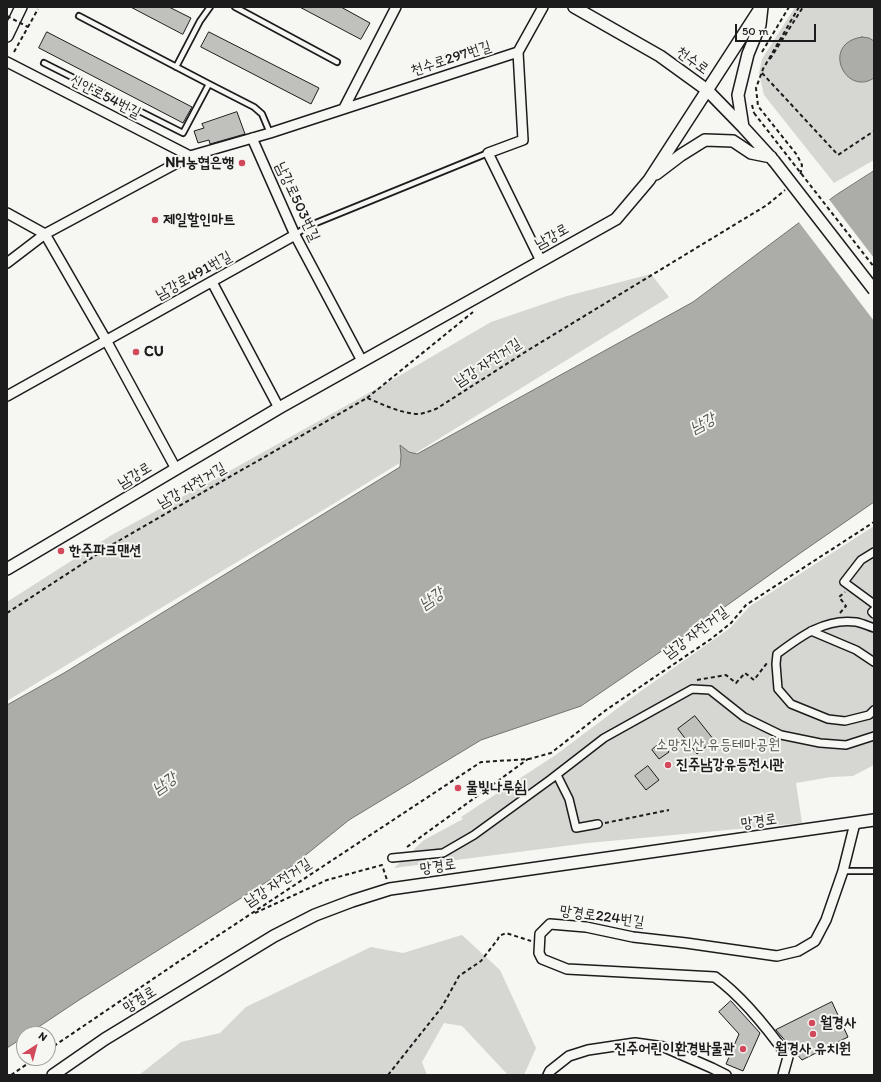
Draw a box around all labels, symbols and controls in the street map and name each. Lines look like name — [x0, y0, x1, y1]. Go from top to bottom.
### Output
scale bar — [737, 16, 818, 42]
text: 50 m — [742, 24, 768, 38]
street label: 천수로297번길 — [408, 38, 494, 80]
street label: 천수로 — [672, 43, 712, 79]
street label: 신안로54번길 — [67, 71, 143, 123]
place label: NH농협은행 — [165, 154, 234, 172]
marker: NH농협은행 — [237, 158, 247, 168]
street label: 남강로503번길 — [271, 159, 323, 245]
place label: 제일할인마트 — [163, 211, 235, 229]
marker: 제일할인마트 — [150, 215, 160, 225]
street label: 남강로 — [532, 220, 572, 254]
street label: 남강로491번길 — [153, 248, 235, 304]
street label: 남강 자전거길 — [451, 335, 525, 391]
place label: CU — [144, 343, 164, 361]
marker: CU — [131, 347, 141, 357]
water label: 남강 — [687, 409, 719, 439]
street label: 남강로 — [115, 459, 155, 493]
street label: 남강 자전거길 — [155, 459, 229, 513]
place label: 한주파크맨션 — [69, 542, 141, 560]
marker: 한주파크맨션 — [56, 546, 66, 556]
water label: 남강 — [416, 584, 448, 614]
street label: 남강 자전거길 — [660, 603, 732, 663]
park label: 소망진산 유등테마공원 — [656, 736, 780, 754]
place label: 진주남강유등전시관 — [676, 756, 785, 774]
marker: 진주남강유등전시관 — [663, 760, 673, 770]
water label: 남강 — [149, 769, 181, 799]
place label: 물빛나루쉼 — [466, 779, 526, 797]
marker: 물빛나루쉼 — [453, 783, 463, 793]
street label: 망경로 — [740, 811, 778, 833]
street label: 남강 자전거길 — [241, 855, 315, 911]
street label: 망경로 — [419, 856, 457, 878]
street label: 망경로224번길 — [559, 902, 645, 932]
street label: 망경로 — [120, 983, 160, 1017]
place label: 월경사 — [820, 1014, 856, 1032]
marker: 월경사 — [807, 1018, 817, 1028]
north arrow — [16, 1026, 56, 1066]
text: N — [36, 1029, 50, 1044]
marker: 월경사 유치원 — [808, 1029, 818, 1039]
place label: 진주어린이환경박물관 — [614, 1040, 735, 1058]
place label: 월경사 유치원 — [775, 1040, 851, 1058]
marker: 진주어린이환경박물관 — [738, 1044, 748, 1054]

